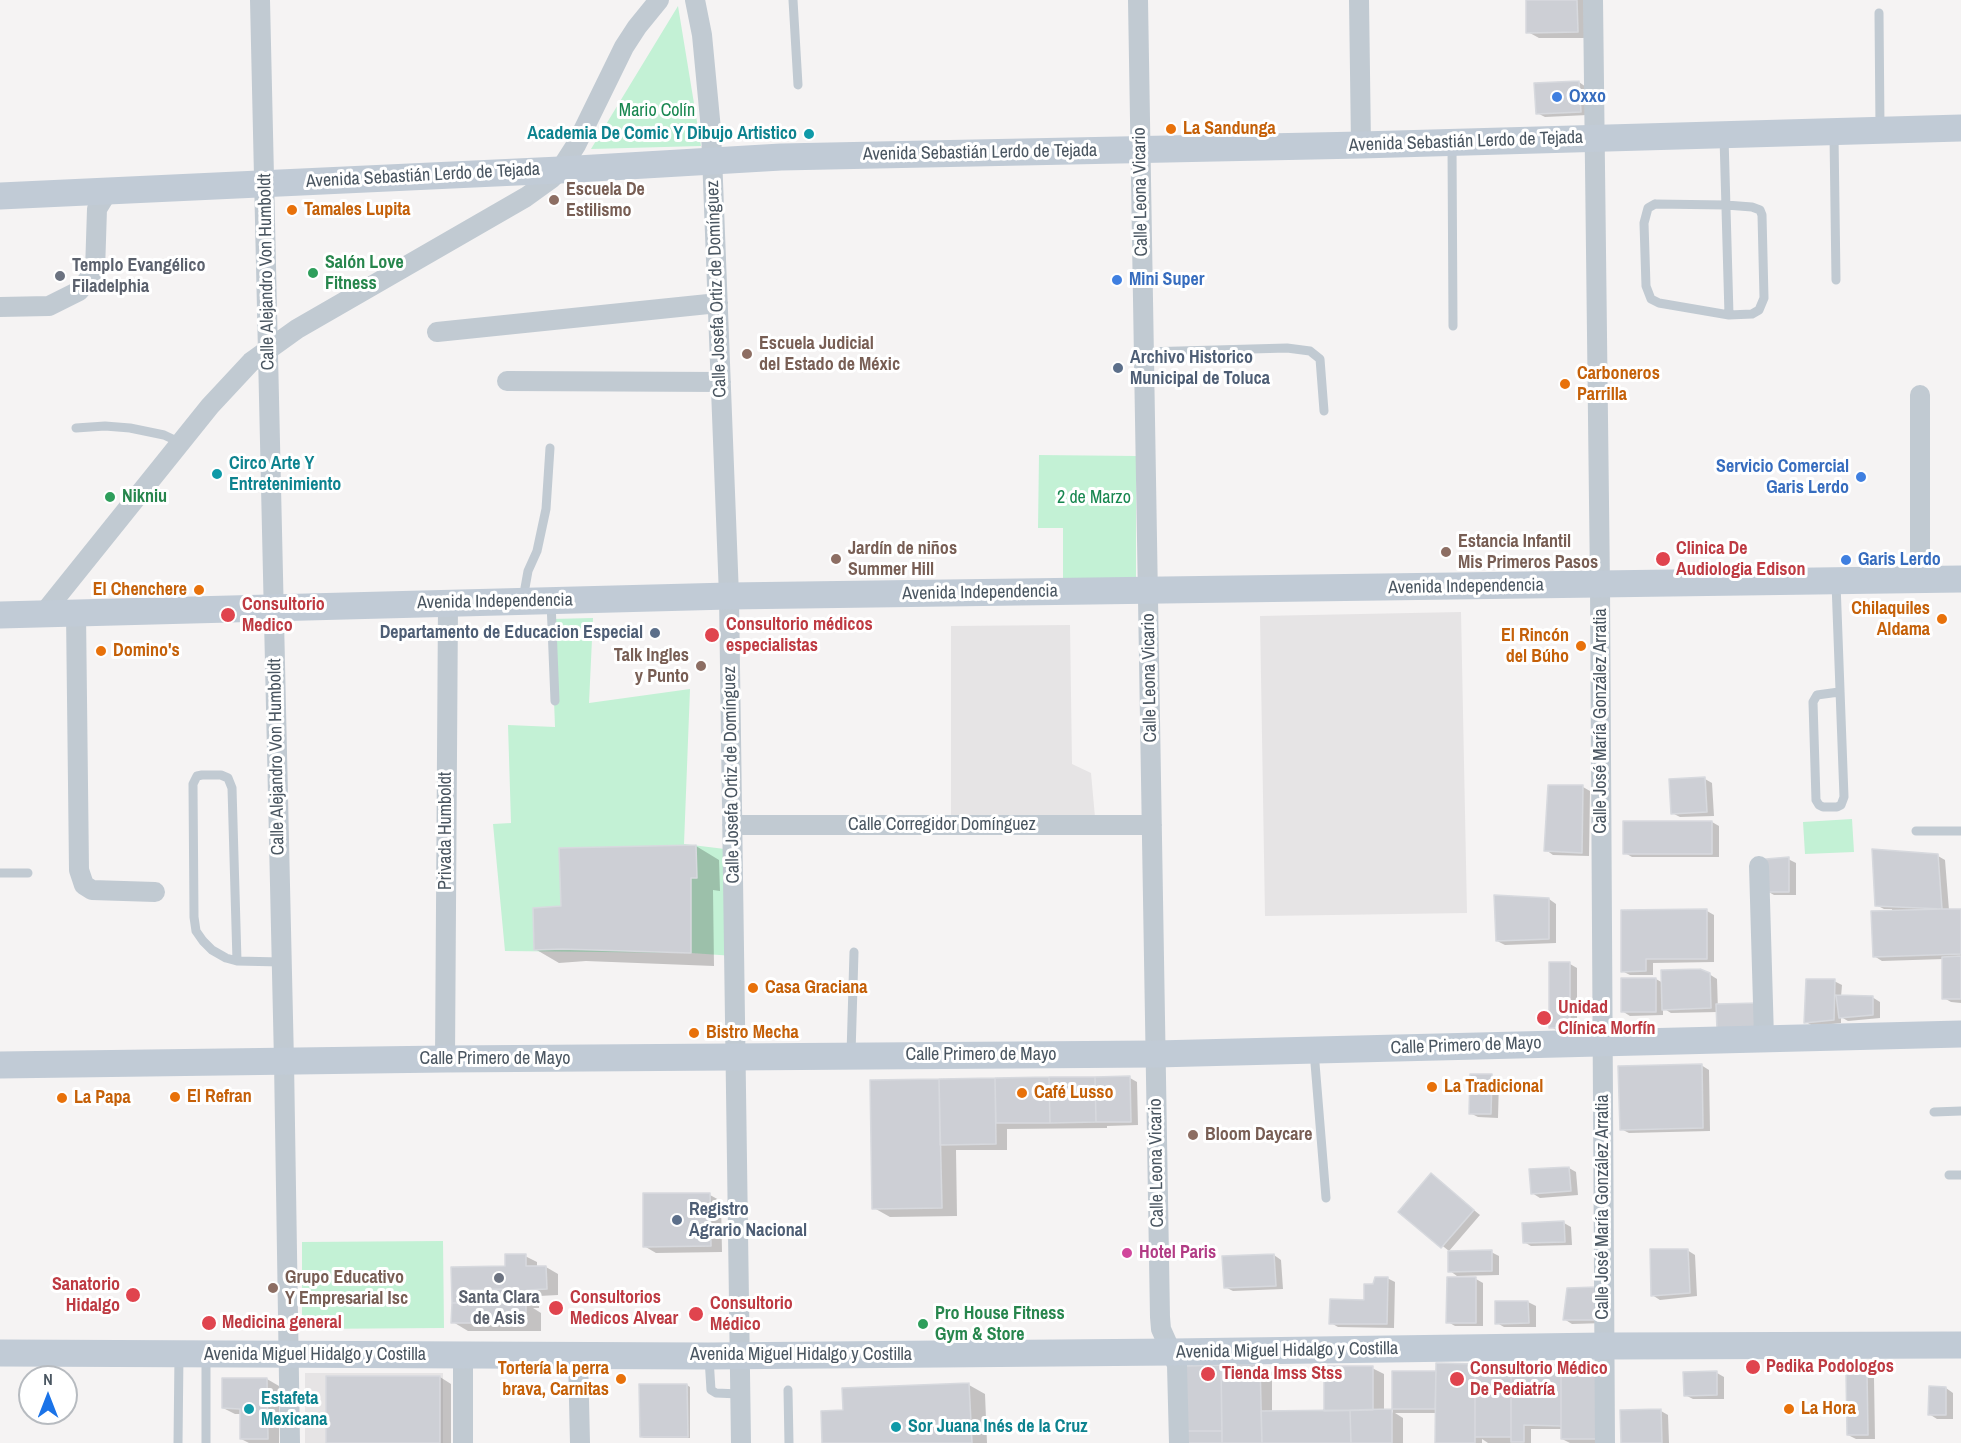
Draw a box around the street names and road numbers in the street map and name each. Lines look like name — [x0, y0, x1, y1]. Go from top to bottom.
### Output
street label: Calle Leona Vicario — [1129, 127, 1153, 257]
street label: Avenida Sebastián Lerdo de Tejada — [1348, 127, 1584, 157]
street label: Avenida Sebastián Lerdo de Tejada — [863, 140, 1097, 166]
street label: Avenida Sebastián Lerdo de Tejada — [305, 159, 541, 193]
street label: Calle Alejandro Von Humboldt — [254, 173, 280, 371]
street label: Calle Josefa Ortiz de Domínguez — [702, 180, 732, 398]
street label: Avenida Independencia — [1388, 575, 1544, 599]
street label: Avenida Independencia — [902, 581, 1058, 605]
street label: Avenida Independencia — [417, 590, 573, 614]
street label: Calle José María González Arratia — [1590, 608, 1612, 834]
street label: Calle Leona Vicario — [1138, 613, 1162, 743]
street label: Calle Alejandro Von Humboldt — [264, 658, 290, 856]
street label: Calle Josefa Ortiz de Domínguez — [719, 666, 745, 884]
street label: Privada Humboldt — [435, 772, 457, 890]
street label: Calle Corregidor Domínguez — [848, 814, 1036, 836]
street label: Calle Primero de Mayo — [1390, 1033, 1542, 1059]
street label: Calle Primero de Mayo — [906, 1044, 1056, 1066]
street label: Calle Primero de Mayo — [420, 1048, 570, 1070]
street label: Calle José María González Arratia — [1592, 1094, 1614, 1320]
street label: Calle Leona Vicario — [1145, 1098, 1169, 1228]
street label: Avenida Miguel Hidalgo y Costilla — [1176, 1338, 1398, 1364]
street label: Avenida Miguel Hidalgo y Costilla — [204, 1344, 426, 1366]
street label: Avenida Miguel Hidalgo y Costilla — [690, 1344, 912, 1366]

